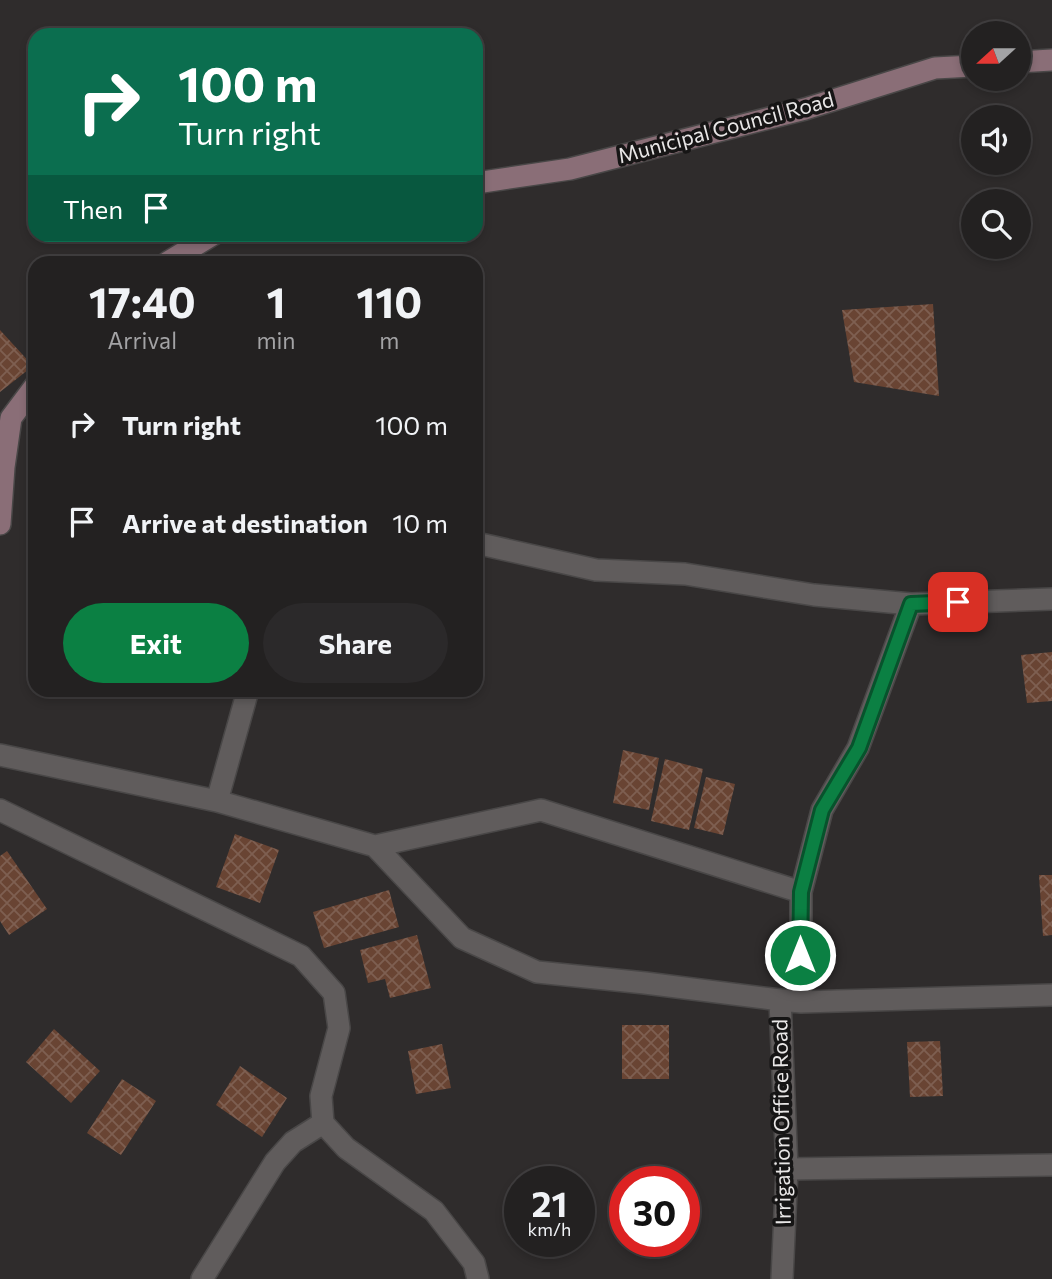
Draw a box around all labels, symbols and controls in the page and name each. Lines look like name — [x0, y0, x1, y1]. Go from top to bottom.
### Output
north arrow — [961, 21, 1031, 91]
map controls — [961, 21, 1031, 259]
text: 100 m — [178, 52, 317, 112]
icon: right — [63, 56, 154, 147]
street label: Municipal Council Road — [615, 86, 836, 167]
button: sound — [961, 105, 1031, 175]
text: Turn right — [178, 112, 321, 152]
icon: arrive — [137, 189, 175, 227]
button: search — [961, 189, 1031, 259]
text: Then — [63, 193, 123, 224]
text: 17:40 — [89, 275, 196, 327]
text: 1 — [266, 275, 285, 327]
text: 110 — [356, 275, 422, 327]
text: Arrival — [107, 326, 177, 354]
text: min — [256, 326, 296, 354]
text: m — [379, 326, 399, 354]
icon: right — [63, 405, 101, 443]
text: Turn right — [122, 409, 241, 440]
text: 100 m — [375, 409, 448, 440]
icon: arrive — [63, 503, 101, 541]
text: Arrive at destination — [122, 507, 368, 538]
text: 10 m — [392, 507, 448, 538]
pin — [928, 572, 988, 632]
icon: arrive — [939, 583, 977, 621]
button: Exit — [63, 603, 249, 683]
button: Share — [263, 603, 448, 683]
position arrow — [763, 918, 837, 992]
street label: Irrigation Office Road — [766, 1019, 795, 1225]
speed limit sign: 30 — [609, 1166, 700, 1257]
text: 21 — [532, 1181, 567, 1224]
text: km/h — [528, 1218, 571, 1240]

